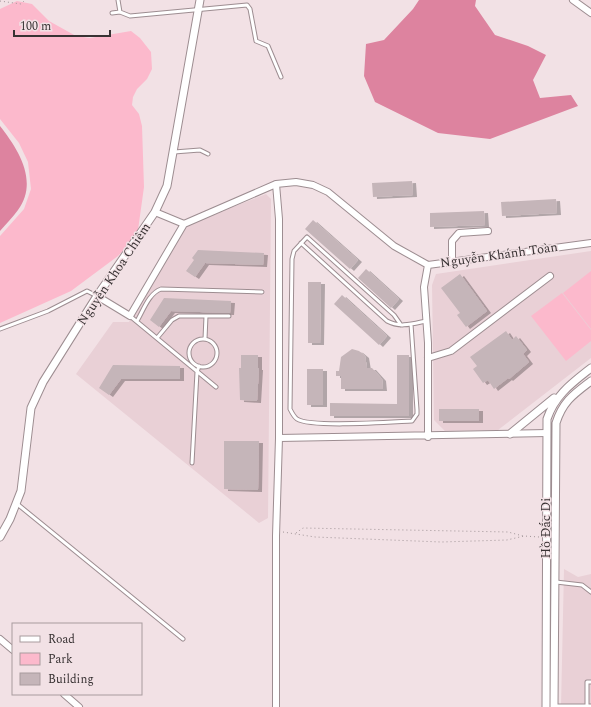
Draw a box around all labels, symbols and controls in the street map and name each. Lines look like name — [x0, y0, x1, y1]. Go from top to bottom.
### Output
scale bar — [14, 12, 110, 38]
text: 100 m — [20, 17, 51, 36]
street label: Nguyễn Khoa Chiêm — [72, 219, 156, 329]
street label: Nguyễn Khánh Toàn — [439, 237, 560, 273]
street label: Hồ Đắc Di — [536, 498, 556, 558]
legend — [12, 623, 142, 695]
text: Road — [48, 630, 75, 649]
text: Park — [48, 650, 73, 669]
text: Building — [48, 670, 94, 689]

